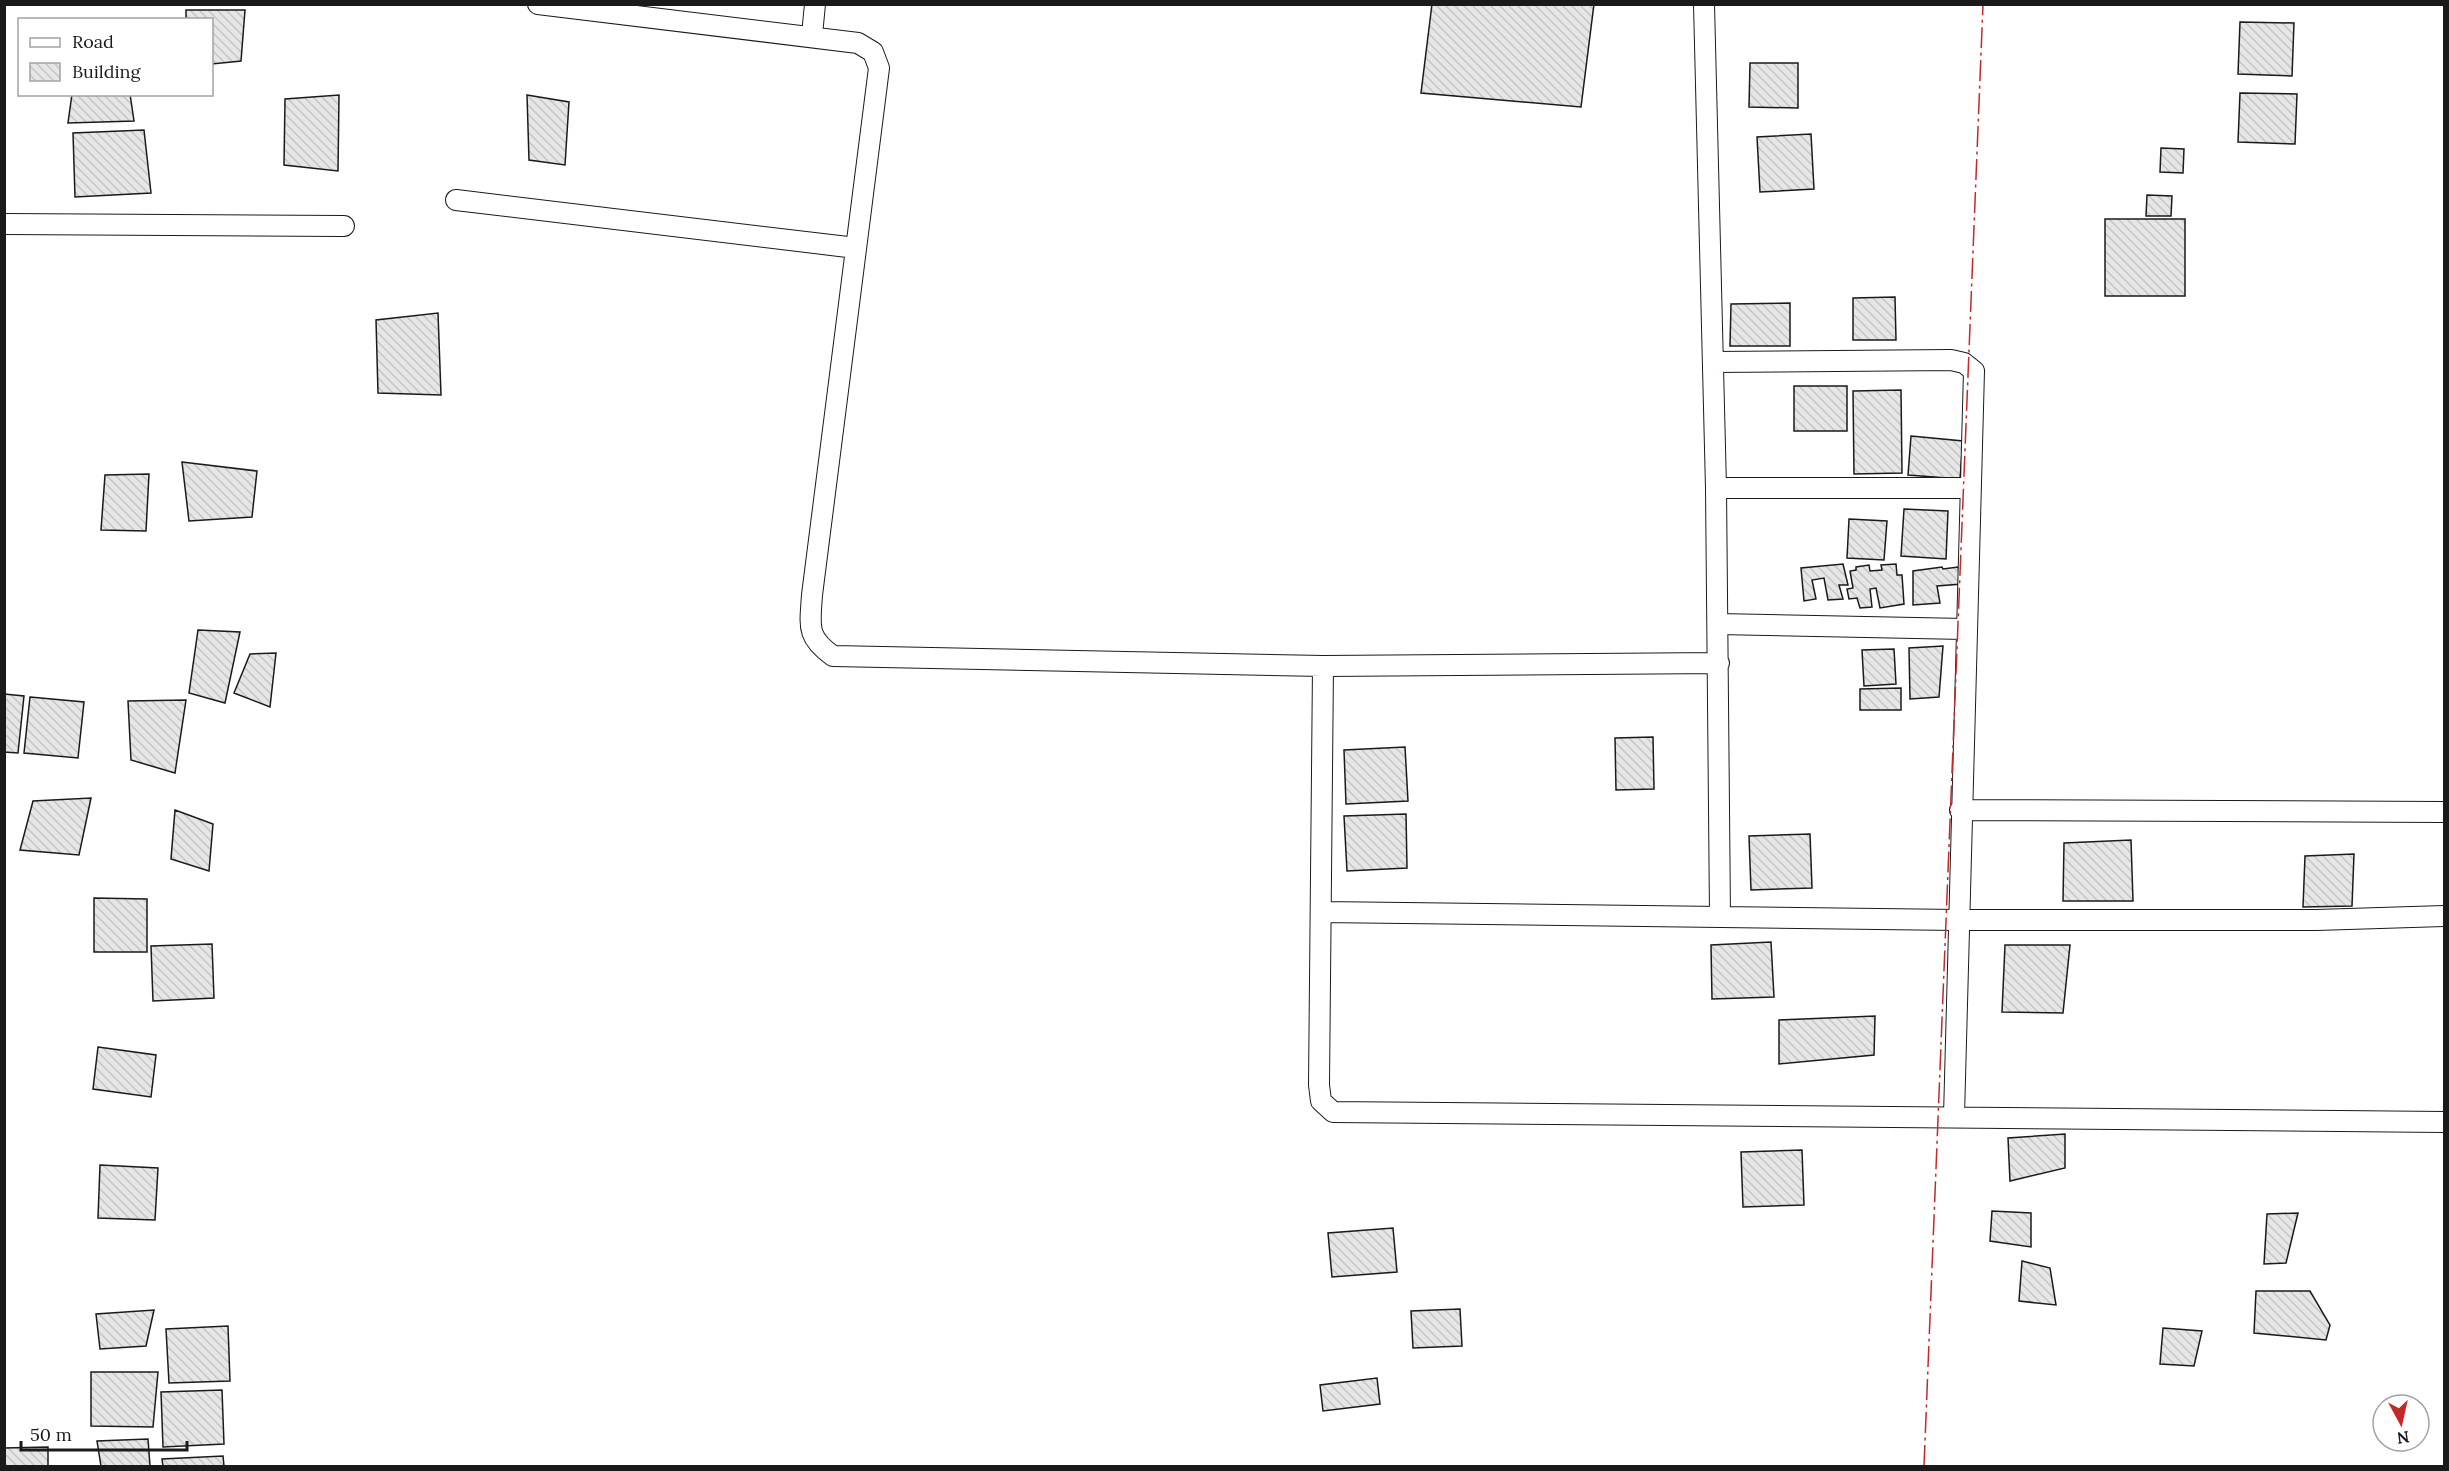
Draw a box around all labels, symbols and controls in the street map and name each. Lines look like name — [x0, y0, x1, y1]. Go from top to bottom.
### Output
legend — [18, 18, 213, 96]
text: Road — [72, 30, 114, 53]
text: Building — [72, 60, 142, 83]
north arrow — [2371, 1393, 2431, 1453]
scale bar — [21, 1414, 188, 1452]
text: 50 m — [30, 1423, 72, 1446]
text: N — [2396, 1427, 2411, 1449]

